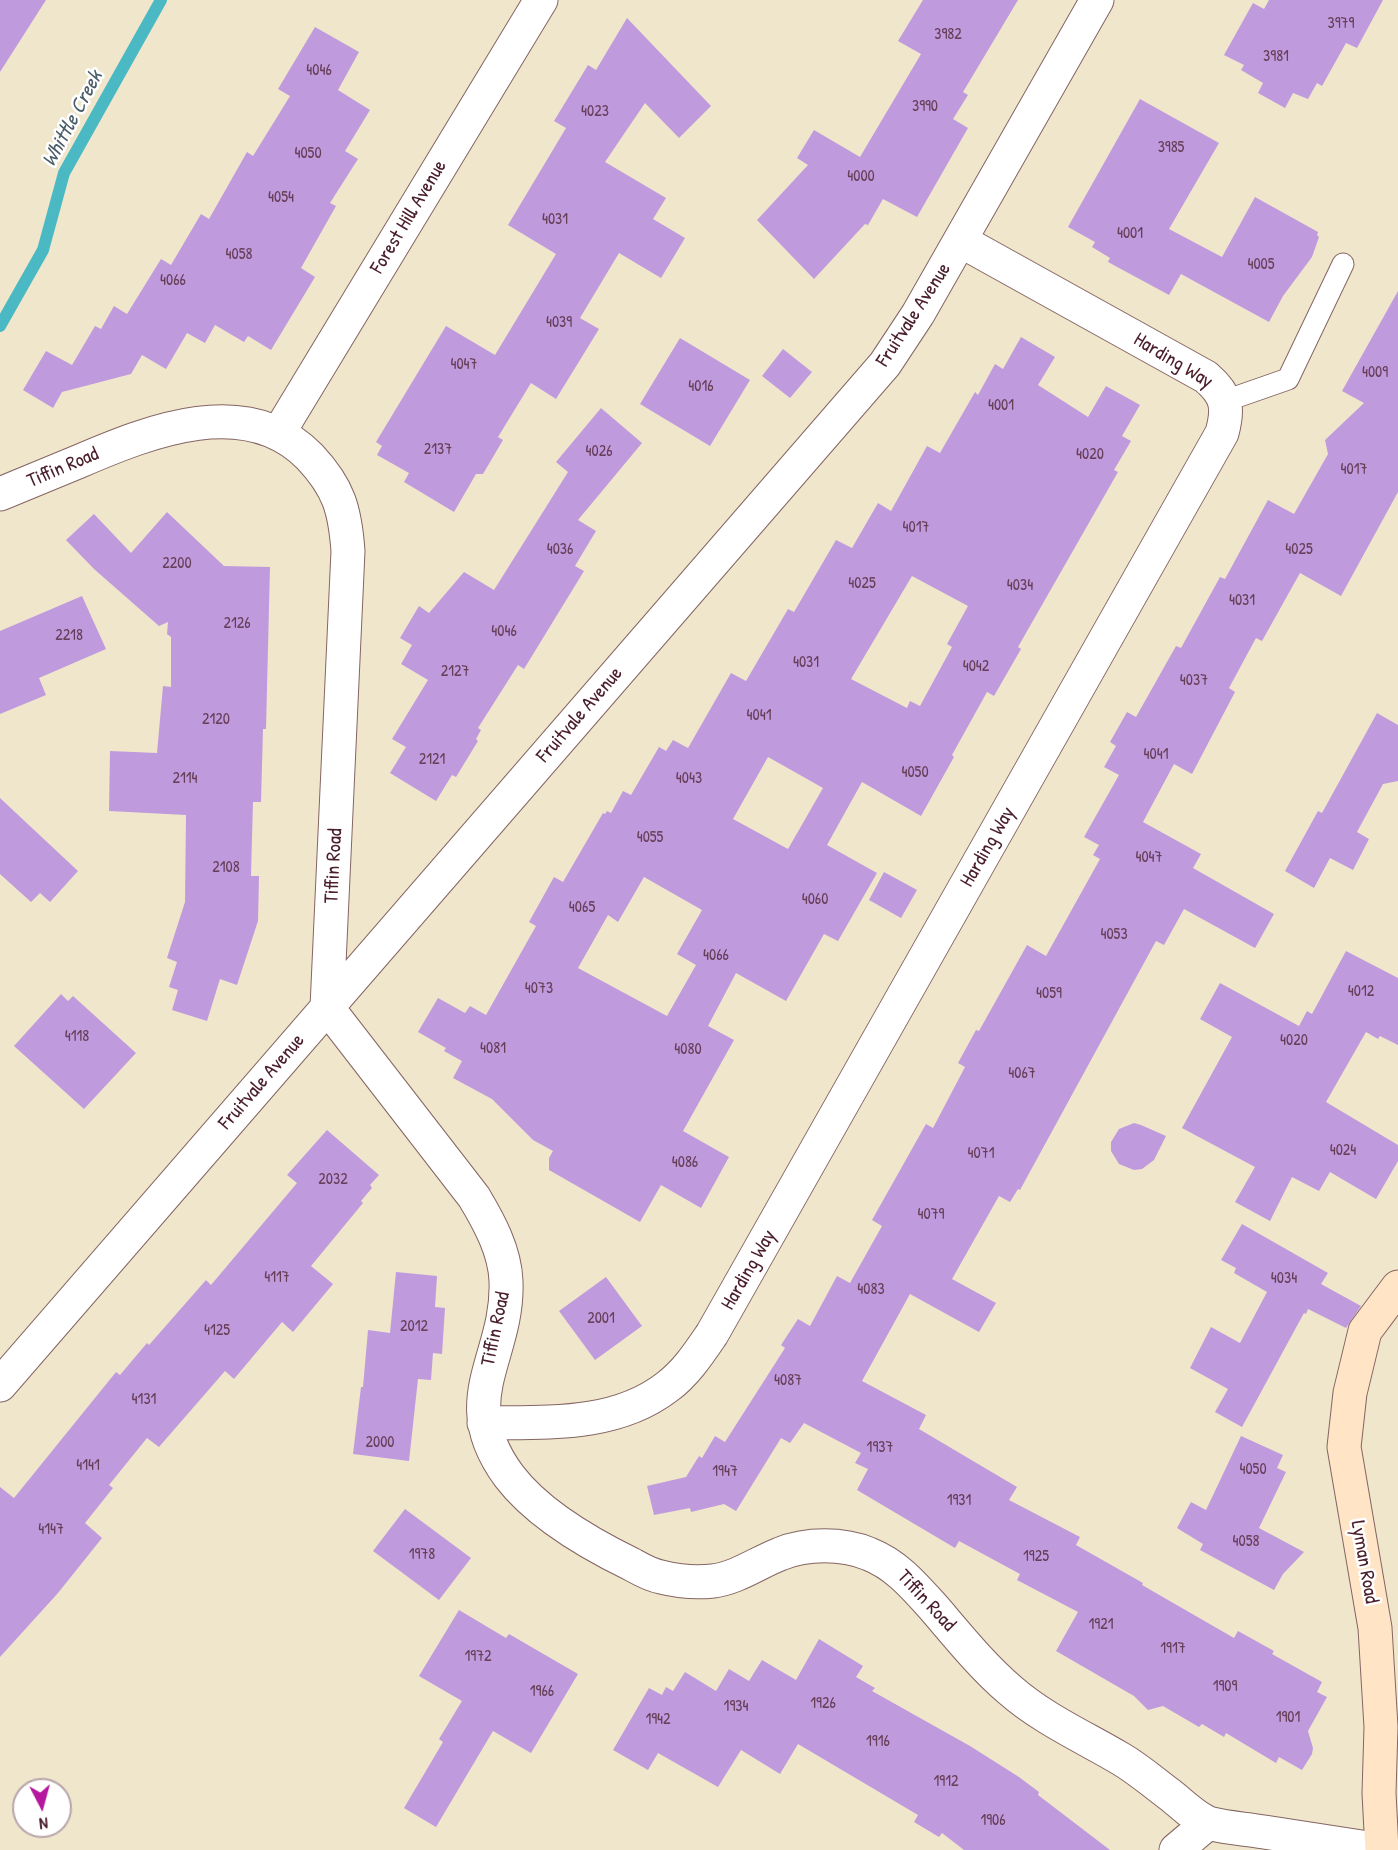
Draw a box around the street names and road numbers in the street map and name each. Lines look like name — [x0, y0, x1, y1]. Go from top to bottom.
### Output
street label: Forest Hill Avenue — [366, 156, 452, 278]
street label: Fruitvale Avenue — [872, 259, 956, 371]
street label: Harding Way — [1129, 328, 1217, 394]
street label: Tiffin Road — [24, 442, 102, 494]
street label: Fruitvale Avenue — [532, 662, 628, 768]
street label: Harding Way — [956, 803, 1020, 891]
street label: Tiffin Road — [320, 828, 348, 904]
street label: Fruitvale Avenue — [214, 1029, 310, 1135]
street label: Harding Way — [717, 1226, 781, 1314]
street label: Tiffin Road — [476, 1290, 516, 1368]
street label: Lyman Road — [1345, 1519, 1383, 1605]
street label: Tiffin Road — [892, 1565, 960, 1637]

